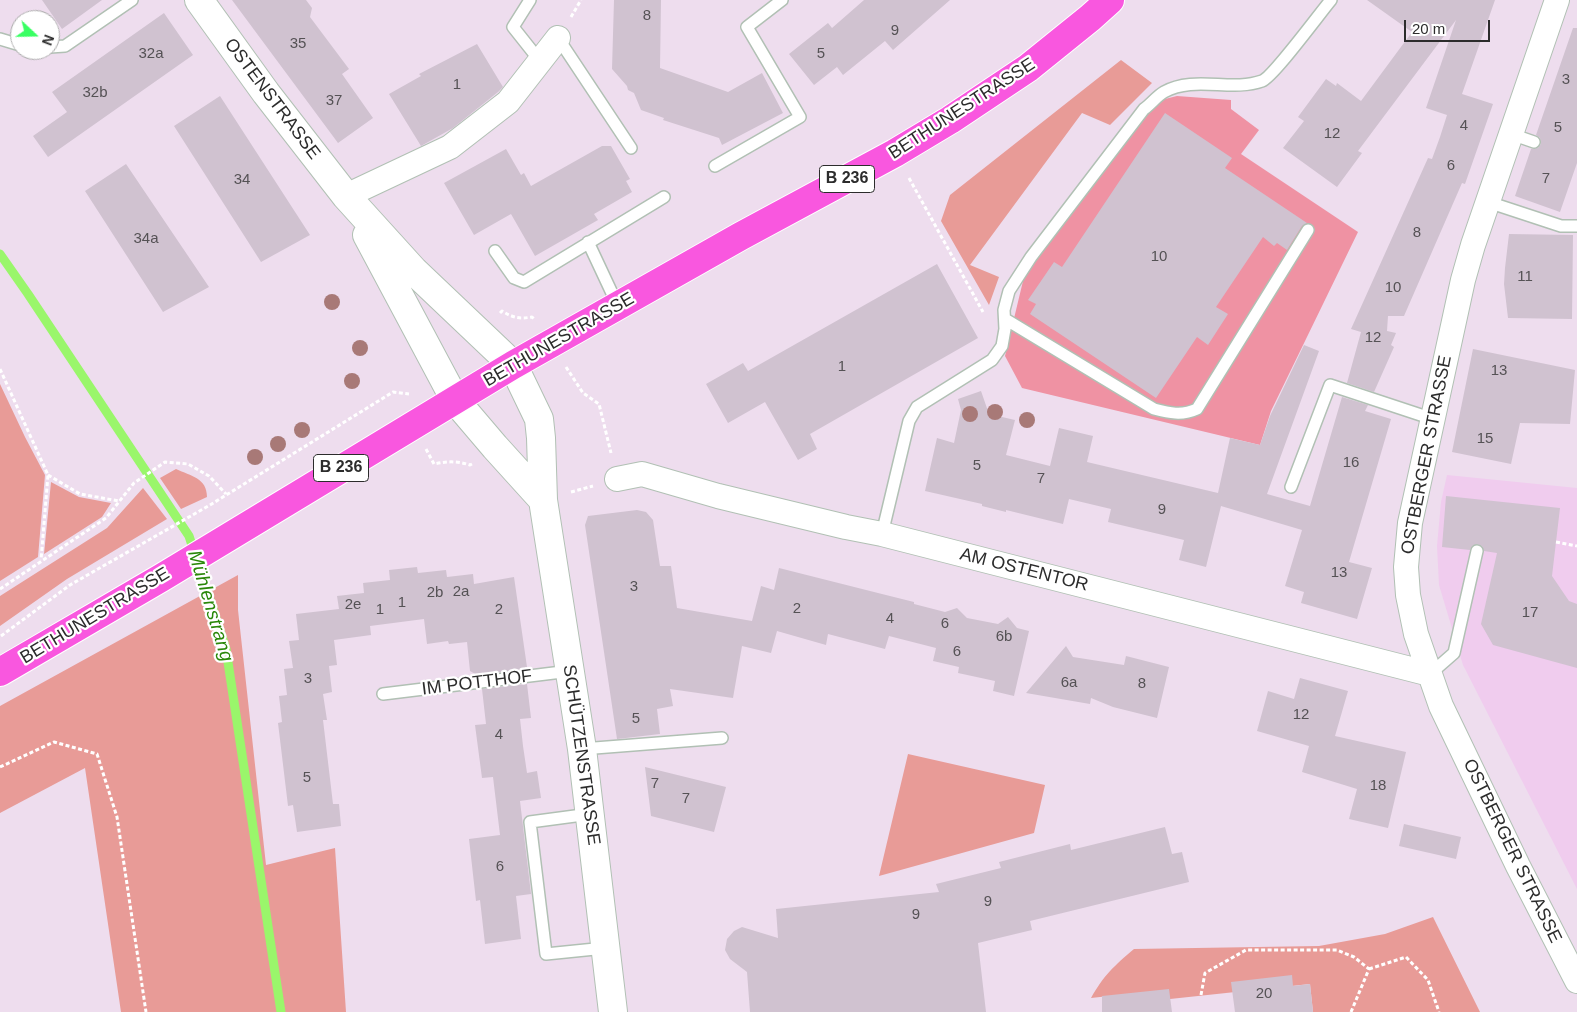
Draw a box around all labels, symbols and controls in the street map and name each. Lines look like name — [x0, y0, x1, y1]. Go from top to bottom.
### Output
house number: 8 — [643, 7, 651, 25]
north arrow — [10, 10, 60, 60]
scale bar — [1407, 10, 1493, 42]
text: 20 m — [1412, 20, 1445, 37]
house number: 9 — [891, 22, 899, 40]
text: N — [39, 32, 57, 48]
street label: OSTENSTRASSE — [219, 34, 325, 164]
house number: 35 — [290, 35, 306, 53]
house number: 32a — [138, 45, 164, 63]
house number: 5 — [817, 45, 825, 63]
street label: BETHUNESTRASSE — [885, 54, 1039, 164]
house number: 3 — [1562, 71, 1570, 89]
house number: 1 — [453, 76, 461, 94]
house number: 32b — [82, 84, 108, 102]
house number: 37 — [326, 92, 342, 110]
house number: 4 — [1460, 117, 1468, 135]
house number: 5 — [1554, 119, 1562, 137]
house number: 12 — [1324, 125, 1340, 143]
house number: 6 — [1447, 157, 1455, 175]
road number: B 236 — [820, 165, 874, 192]
house number: 7 — [1542, 170, 1550, 188]
house number: 34 — [234, 171, 250, 189]
house number: 8 — [1413, 224, 1421, 242]
house number: 34a — [133, 230, 159, 248]
house number: 10 — [1151, 248, 1167, 266]
house number: 11 — [1517, 268, 1533, 286]
house number: 10 — [1385, 279, 1401, 297]
street label: BETHUNESTRASSE — [480, 288, 638, 392]
house number: 12 — [1365, 329, 1381, 347]
street label: OSTBERGER STRASSE — [1397, 354, 1457, 556]
house number: 1 — [838, 358, 846, 376]
house number: 13 — [1491, 362, 1507, 380]
house number: 15 — [1477, 430, 1493, 448]
road number: B 236 — [314, 454, 368, 482]
house number: 16 — [1343, 454, 1359, 472]
house number: 5 — [973, 457, 981, 475]
house number: 7 — [1037, 470, 1045, 488]
house number: 9 — [1158, 501, 1166, 519]
street label: AM OSTENTOR — [958, 544, 1090, 596]
water label: Mühlenstrang — [182, 548, 238, 664]
street label: BETHUNESTRASSE — [17, 563, 173, 669]
house number: 13 — [1331, 564, 1347, 582]
house number: 3 — [630, 578, 638, 596]
house number: 2a — [453, 583, 469, 601]
house number: 2b — [427, 584, 443, 602]
house number: 1 — [398, 594, 406, 612]
house number: 2e — [345, 596, 361, 614]
house number: 2 — [793, 600, 801, 618]
house number: 1 — [376, 601, 384, 619]
house number: 2 — [495, 601, 503, 619]
house number: 17 — [1522, 604, 1538, 622]
house number: 4 — [886, 610, 894, 628]
house number: 6 — [941, 615, 949, 633]
house number: 6b — [996, 628, 1012, 646]
house number: 6 — [953, 643, 961, 661]
street label: SCHÜTZENSTRASSE — [558, 663, 604, 847]
street label: IM POTTHOF — [421, 666, 533, 700]
house number: 3 — [304, 670, 312, 688]
house number: 6a — [1061, 674, 1077, 692]
house number: 8 — [1138, 675, 1146, 693]
house number: 12 — [1293, 706, 1309, 724]
house number: 5 — [632, 710, 640, 728]
house number: 4 — [495, 726, 503, 744]
street label: OSTBERGER STRASSE — [1458, 755, 1566, 947]
house number: 5 — [303, 769, 311, 787]
house number: 7 — [651, 775, 659, 793]
house number: 18 — [1370, 777, 1386, 795]
house number: 7 — [682, 790, 690, 808]
house number: 6 — [496, 858, 504, 876]
house number: 9 — [984, 893, 992, 911]
house number: 9 — [912, 906, 920, 924]
house number: 20 — [1256, 985, 1272, 1003]

